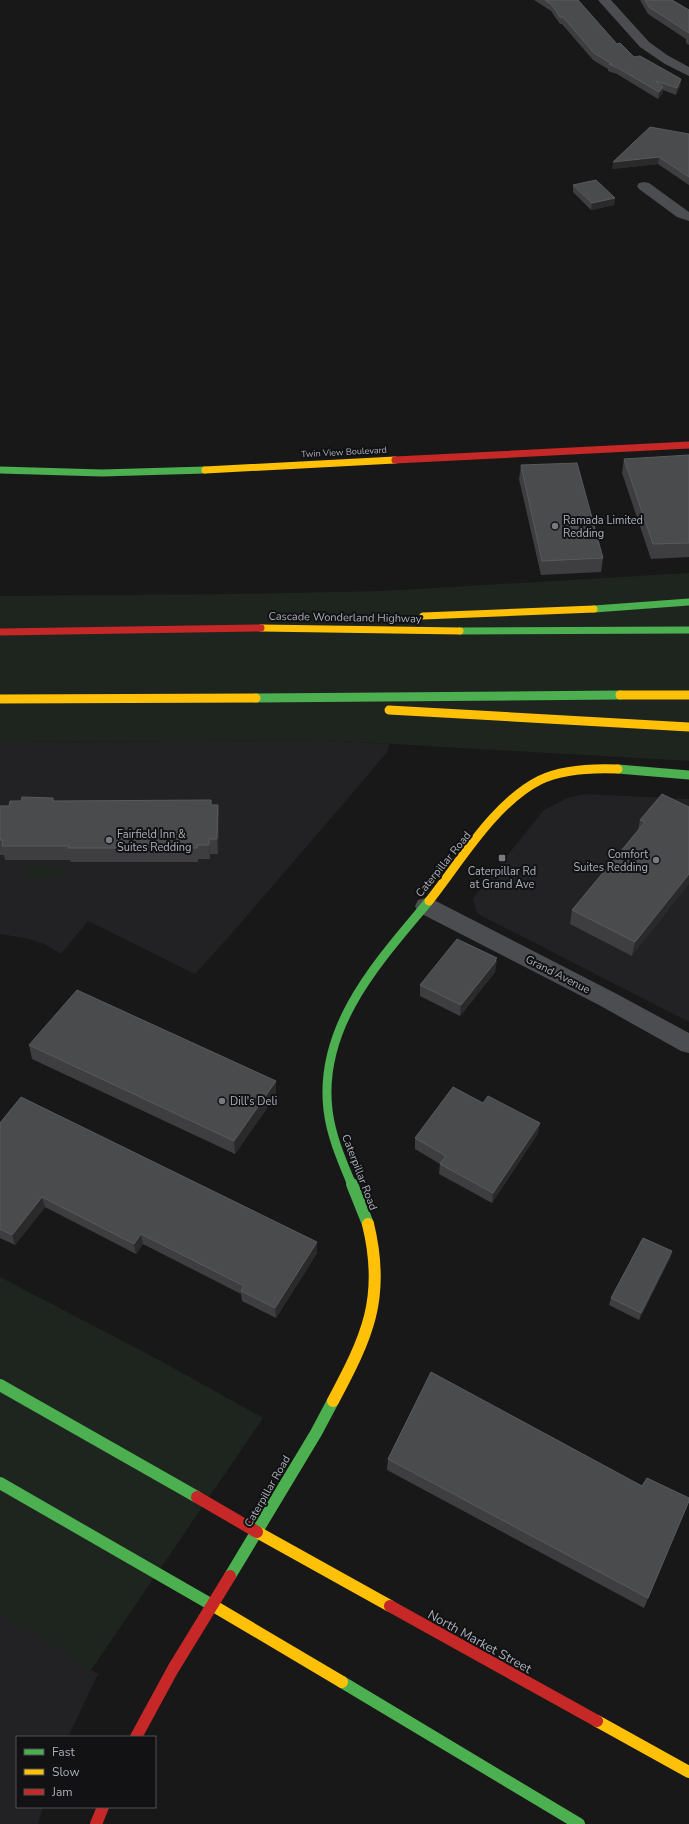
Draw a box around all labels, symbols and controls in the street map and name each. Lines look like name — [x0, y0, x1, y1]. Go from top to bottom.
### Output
street label: Twin View Boulevard — [301, 444, 387, 460]
place label: Ramada Limited Redding — [563, 513, 643, 541]
marker: Ramada Limited Redding — [550, 521, 560, 531]
street label: Cascade Wonderland Highway — [268, 609, 422, 626]
place label: Fairfield Inn & Suites Redding — [117, 827, 191, 855]
street label: Caterpillar Road — [412, 828, 474, 900]
marker: Fairfield Inn & Suites Redding — [104, 835, 114, 845]
place label: Comfort Suites Redding — [574, 847, 648, 875]
marker: Caterpillar Rd at Grand Ave — [497, 853, 507, 863]
marker: Comfort Suites Redding — [651, 855, 661, 865]
place label: Caterpillar Rd at Grand Ave — [468, 864, 536, 892]
street label: Grand Avenue — [523, 952, 593, 997]
place label: Dill's Deli — [230, 1094, 277, 1109]
marker: Dill's Deli — [217, 1096, 227, 1106]
street label: Caterpillar Road — [338, 1132, 381, 1212]
street label: Caterpillar Road — [241, 1453, 294, 1530]
street label: North Market Street — [424, 1606, 535, 1678]
legend — [16, 1736, 156, 1808]
text: Fast — [52, 1744, 75, 1760]
text: Slow — [52, 1764, 80, 1780]
text: Jam — [51, 1784, 73, 1800]

